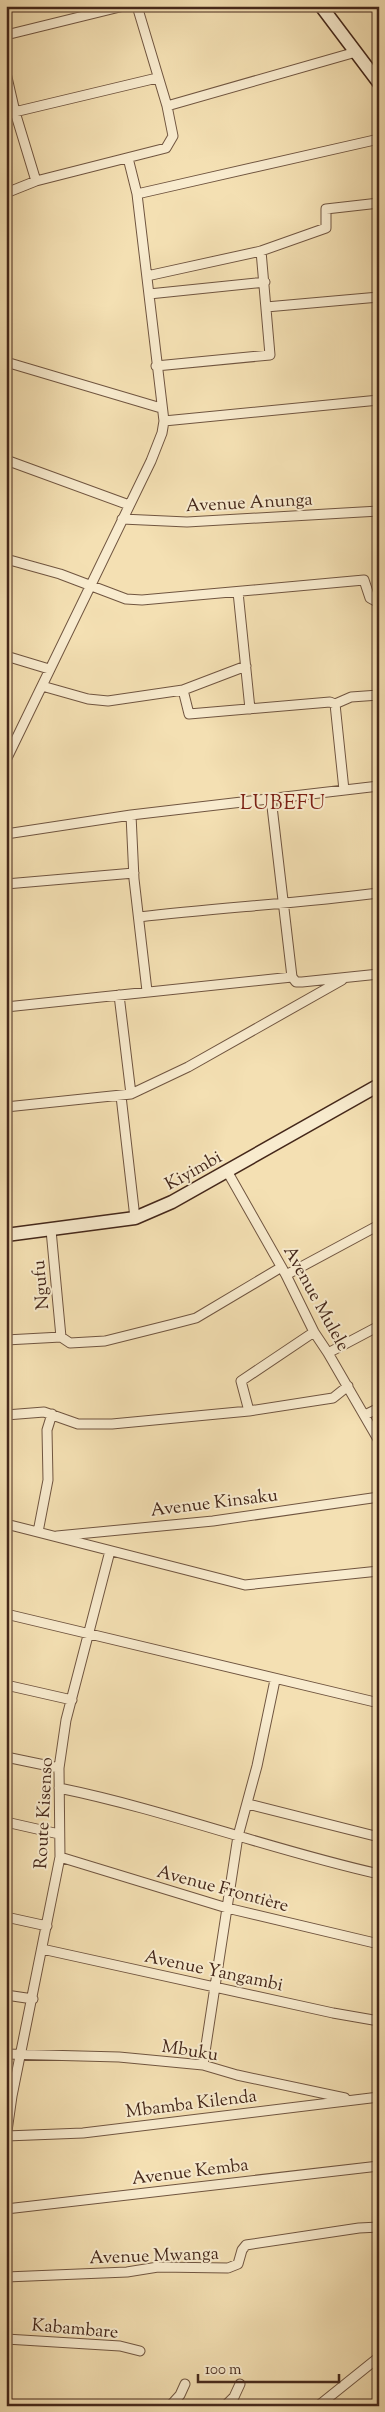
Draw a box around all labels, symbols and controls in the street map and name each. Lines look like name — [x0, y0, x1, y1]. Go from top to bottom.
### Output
street label: Avenue Anunga — [185, 488, 313, 520]
district label: LUBEFU — [240, 790, 326, 819]
street label: Kiyimbi — [161, 1145, 227, 1198]
street label: Avenue Mulele — [276, 1242, 355, 1356]
street label: Ngufu — [27, 1259, 57, 1311]
street label: Avenue Kinsaku — [149, 1483, 279, 1525]
street label: Route Kisenso — [29, 1756, 61, 1870]
street label: Avenue Frontière — [154, 1860, 291, 1920]
street label: Avenue Yangambi — [142, 1945, 285, 1999]
street label: Mbuku — [160, 2035, 220, 2069]
street label: Mbamba Kilenda — [124, 2084, 258, 2126]
street label: Avenue Kemba — [130, 2153, 250, 2193]
street label: Avenue Mwanga — [89, 2242, 219, 2272]
street label: Kabambare — [30, 2313, 119, 2347]
scale bar — [198, 2352, 339, 2384]
text: 100 m — [205, 2360, 242, 2381]

